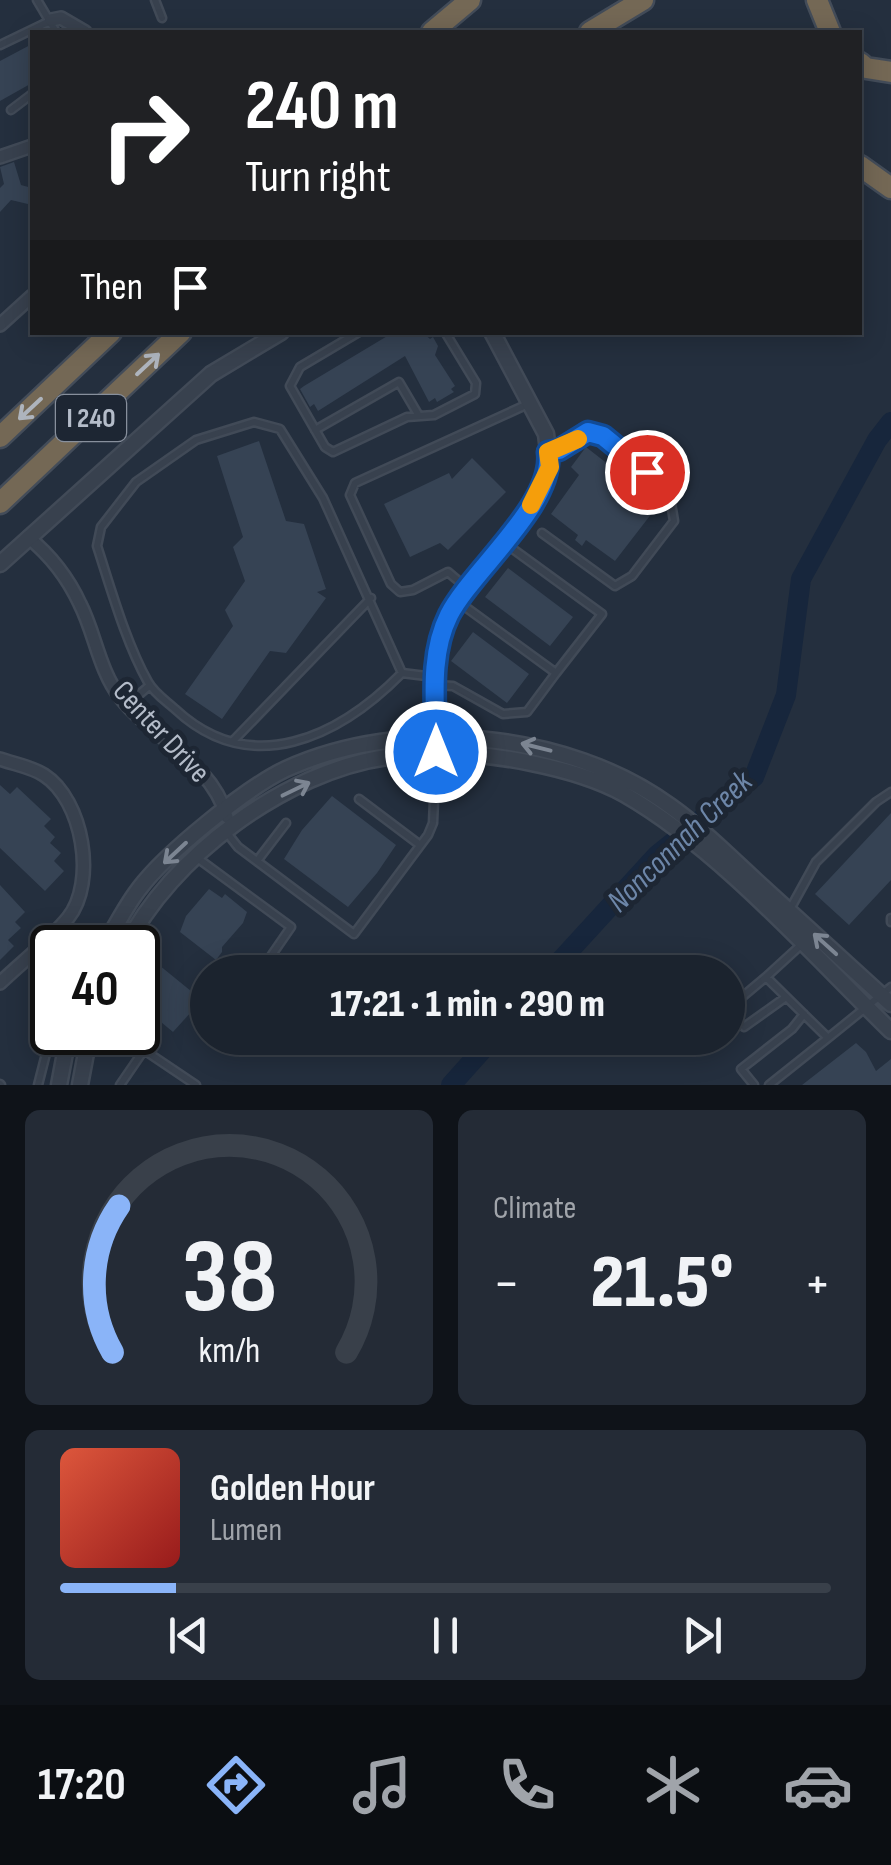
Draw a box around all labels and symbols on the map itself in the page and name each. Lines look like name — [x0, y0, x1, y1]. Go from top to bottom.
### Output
one-way arrow — [135, 352, 159, 376]
road number: I 240 — [56, 395, 126, 441]
one-way arrow — [18, 397, 43, 420]
pin — [605, 430, 690, 515]
street label: Center Drive — [105, 674, 217, 790]
position arrow — [384, 700, 488, 804]
one-way arrow — [521, 737, 552, 756]
water label: Nonconnah Creek — [599, 762, 761, 921]
one-way arrow — [280, 778, 310, 797]
one-way arrow — [163, 841, 188, 864]
speed limit sign: 40 — [30, 925, 160, 1055]
one-way arrow — [813, 933, 838, 956]

